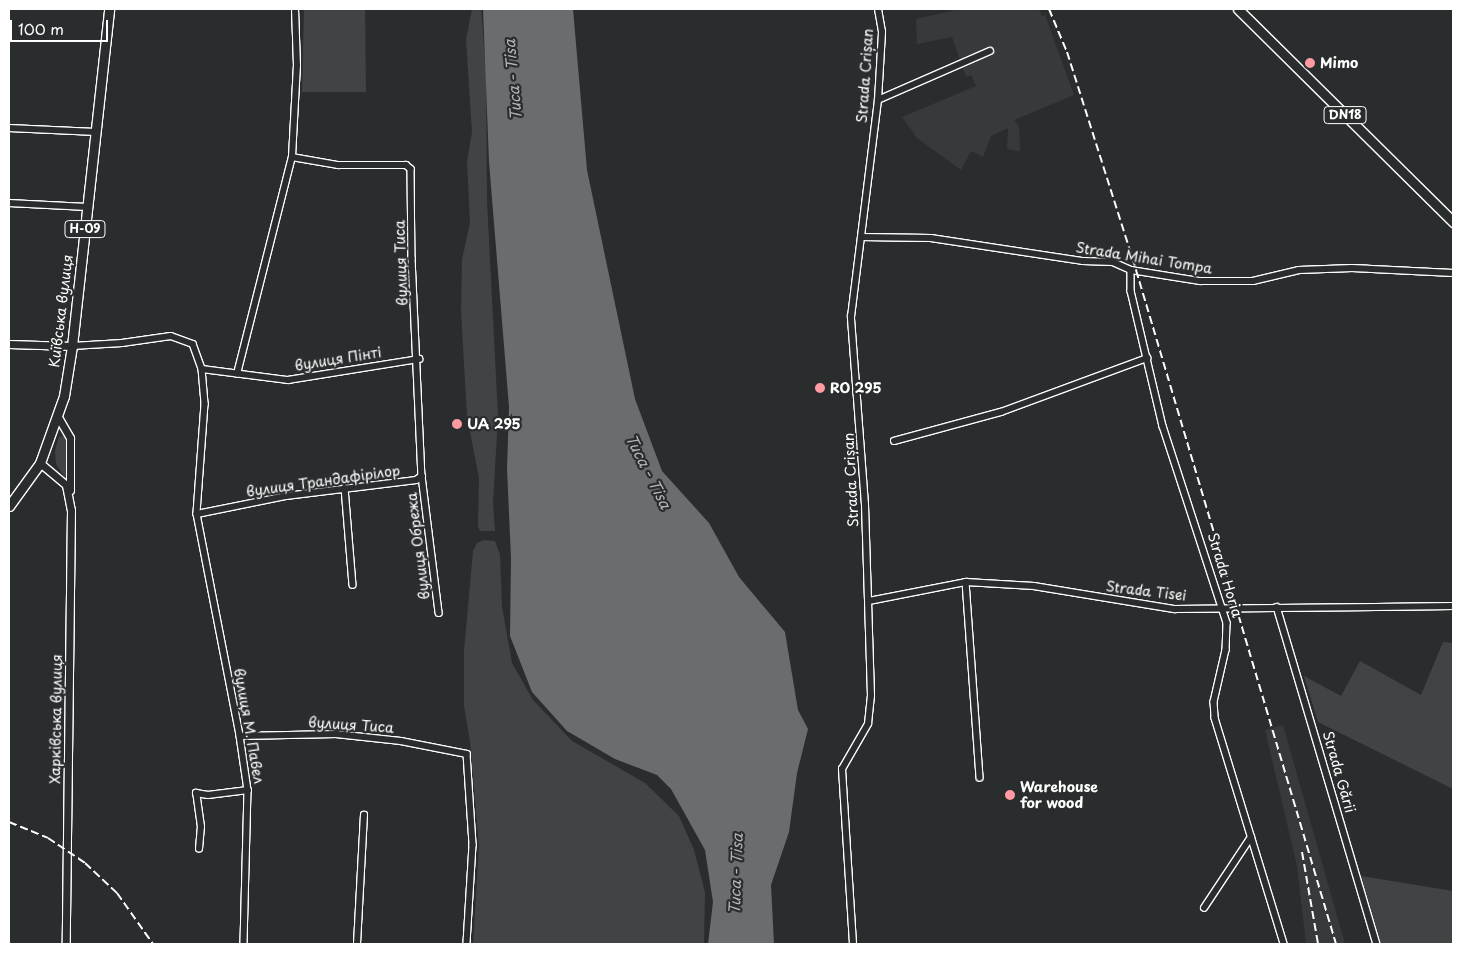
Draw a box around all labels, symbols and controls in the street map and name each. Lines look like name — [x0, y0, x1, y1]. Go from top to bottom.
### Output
scale bar — [12, 10, 110, 42]
text: 100 m — [18, 17, 64, 40]
street label: Strada Crișan — [853, 28, 877, 124]
water label: Тиса - Tisa — [499, 38, 525, 122]
place label: Mimo — [1320, 55, 1358, 71]
marker: Mimo — [1304, 57, 1316, 69]
road number: DN18 — [1322, 106, 1368, 124]
road number: Н-09 — [64, 220, 106, 238]
street label: вулиця Тиса — [391, 220, 411, 306]
street label: Strada Mihai Tompa — [1075, 239, 1213, 277]
street label: Київська вулиця — [46, 253, 76, 369]
street label: вулиця Пінті — [293, 344, 383, 374]
place label: RO 295 — [830, 380, 883, 396]
marker: RO 295 — [814, 382, 826, 394]
place label: UA 295 — [467, 416, 520, 432]
marker: UA 295 — [451, 418, 463, 430]
water label: Тиса - Tisa — [622, 430, 676, 512]
street label: Strada Crișan — [840, 432, 862, 528]
street label: вулиця Трандафірілор — [245, 462, 401, 500]
street label: вулиця Обрежа — [403, 491, 433, 601]
street label: Strada Horia — [1204, 530, 1246, 620]
street label: Strada Tisei — [1105, 578, 1187, 604]
street label: Харківська вулиця — [46, 654, 66, 784]
street label: вулиця М. Павел — [231, 667, 267, 785]
street label: вулиця Тиса — [307, 714, 395, 736]
street label: Strada Gării — [1319, 729, 1359, 815]
place label: Warehouse for wood — [1020, 779, 1098, 812]
marker: Warehouse for wood — [1004, 789, 1016, 801]
water label: Тиса - Tisa — [725, 832, 745, 916]

